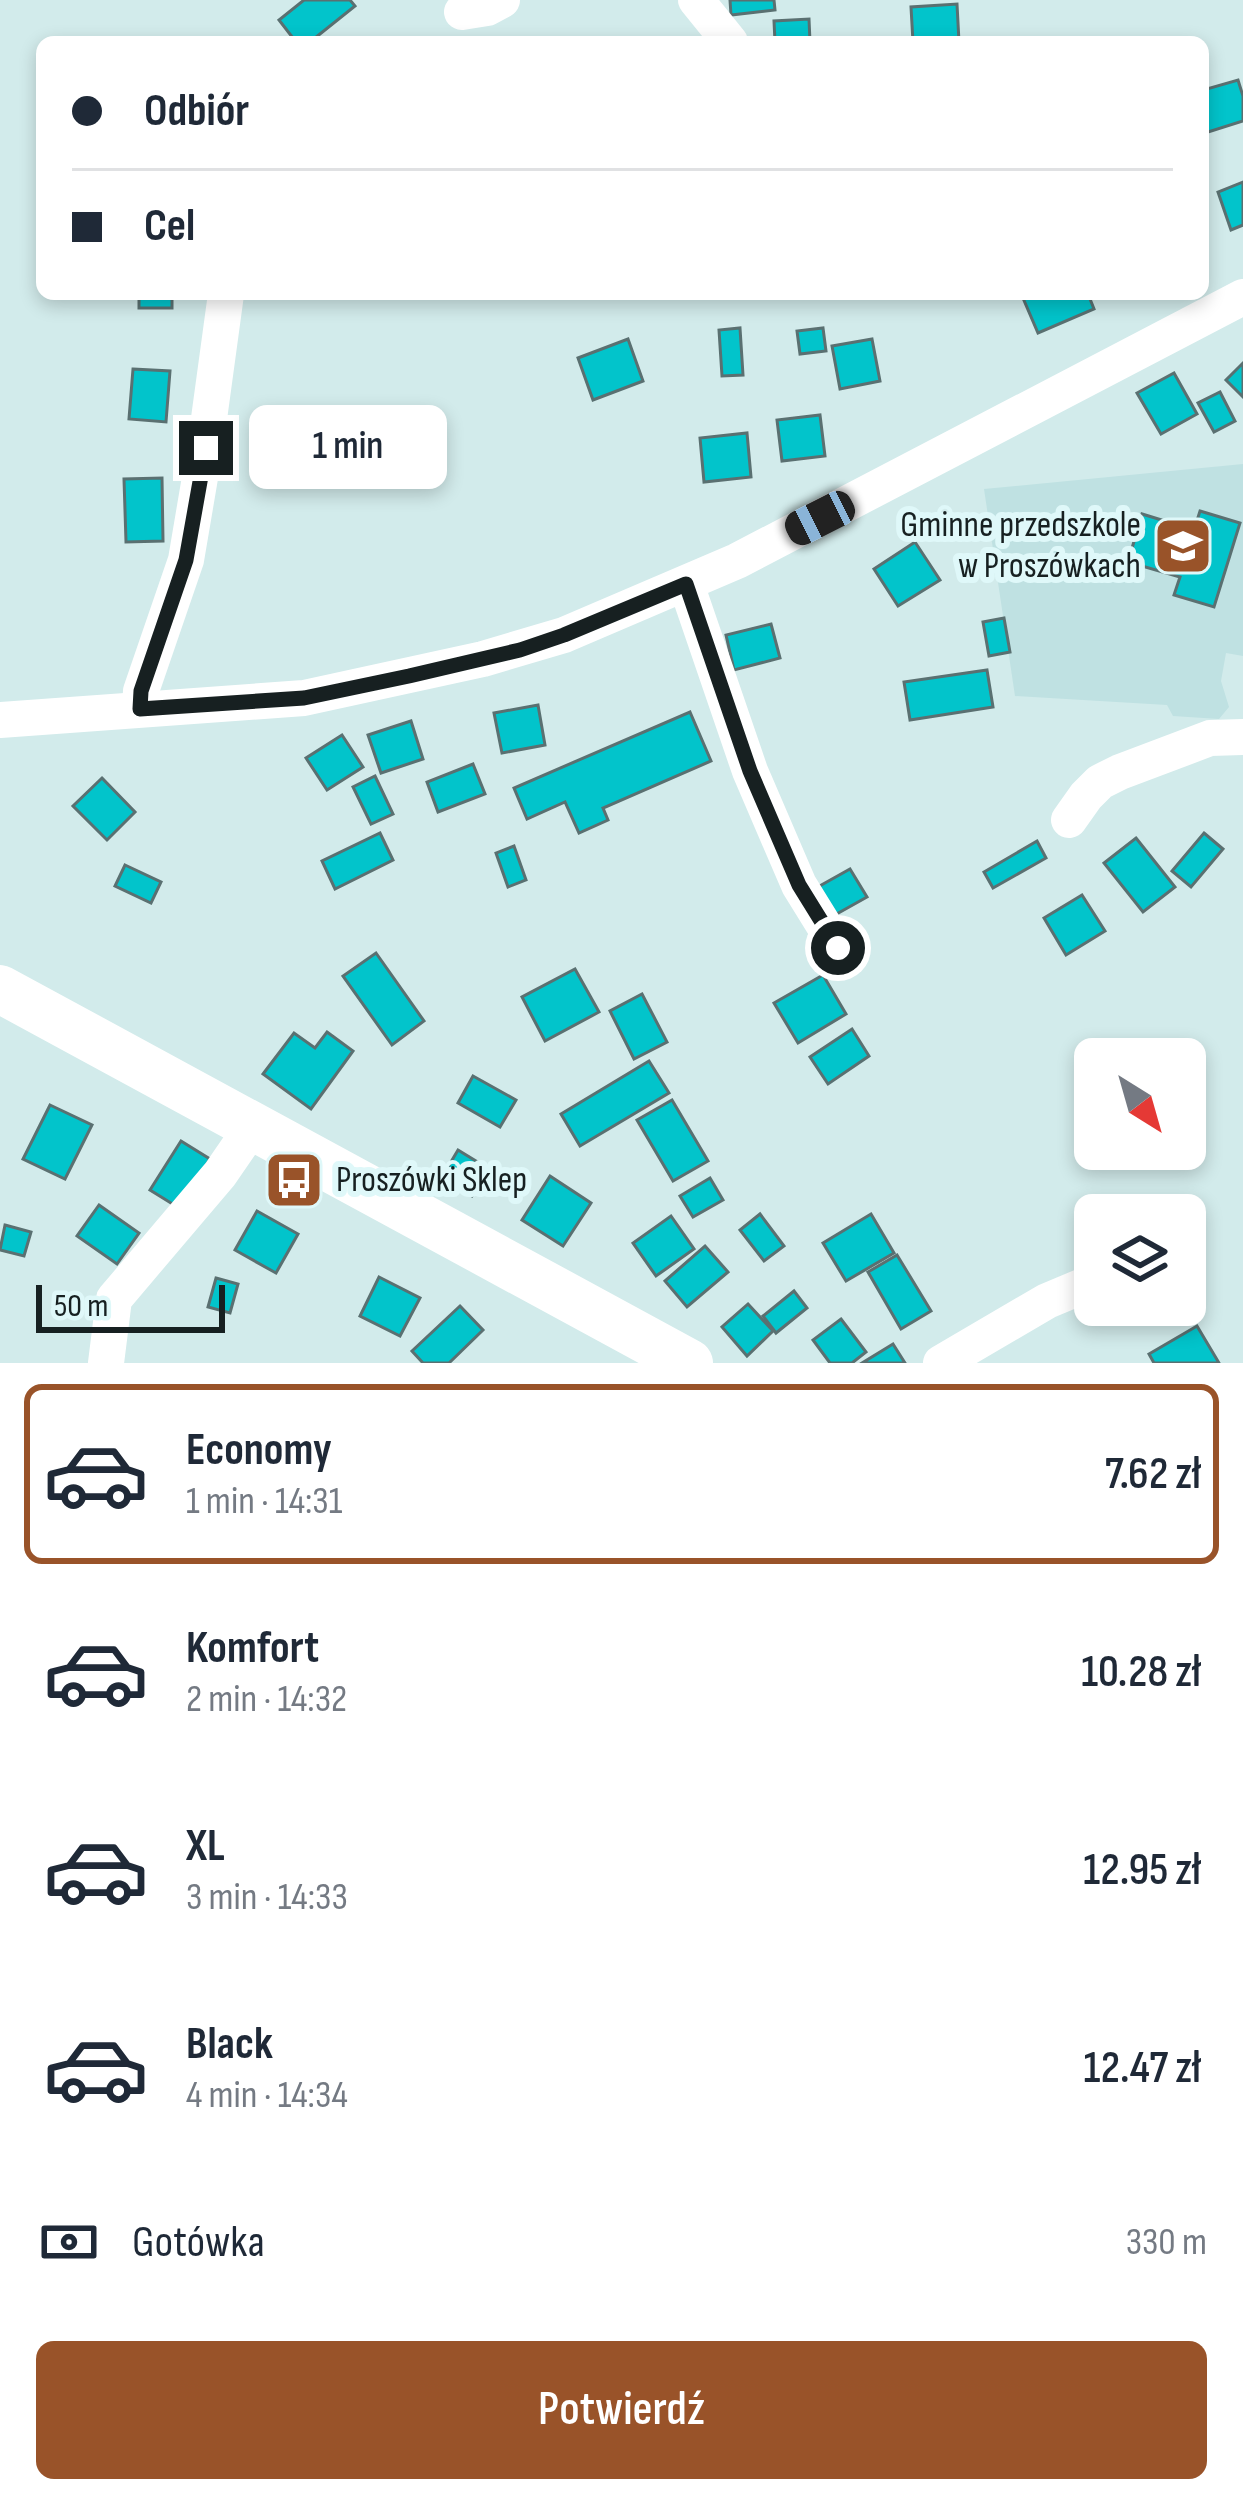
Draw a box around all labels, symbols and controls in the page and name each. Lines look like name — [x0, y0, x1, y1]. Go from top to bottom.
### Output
text: Odbiór — [144, 84, 249, 139]
text: Cel — [144, 199, 195, 254]
callout: 1 min — [248, 406, 446, 490]
route end — [179, 421, 233, 475]
text: 1 min — [313, 423, 383, 470]
car — [780, 486, 860, 550]
place label: Gminne przedszkole w Proszówkach — [900, 504, 1141, 588]
school or university icon: Gminne przedszkole w Proszówkach — [1152, 515, 1214, 577]
route start — [811, 921, 865, 975]
north arrow — [1074, 1038, 1206, 1170]
map controls — [1074, 1038, 1206, 1326]
bus stop icon: Proszówki Sklep — [263, 1149, 325, 1211]
place label: Proszówki Sklep — [336, 1159, 527, 1202]
button: layers — [1074, 1194, 1206, 1326]
scale bar — [36, 1279, 225, 1332]
text: 50 m — [54, 1286, 108, 1326]
icon: car — [42, 1420, 150, 1528]
text: Economy — [186, 1423, 332, 1478]
text: 7.62 zł — [1105, 1447, 1201, 1502]
text: 1 min · 14:31 — [186, 1478, 342, 1525]
icon: car — [42, 1618, 150, 1726]
text: Komfort — [186, 1621, 319, 1676]
text: 10.28 zł — [1081, 1645, 1201, 1700]
text: 2 min · 14:32 — [186, 1676, 347, 1723]
icon: car — [42, 1816, 150, 1924]
text: XL — [186, 1819, 225, 1874]
text: 12.95 zł — [1083, 1843, 1201, 1898]
text: 3 min · 14:33 — [186, 1874, 348, 1921]
icon: car — [42, 2014, 150, 2122]
text: Black — [186, 2017, 273, 2072]
text: 12.47 zł — [1083, 2041, 1201, 2096]
text: 4 min · 14:34 — [186, 2072, 348, 2119]
icon: cash — [36, 2209, 102, 2275]
text: Gotówka — [132, 2215, 265, 2270]
text: 330 m — [1126, 2219, 1207, 2266]
button: Potwierdź — [36, 2341, 1207, 2479]

